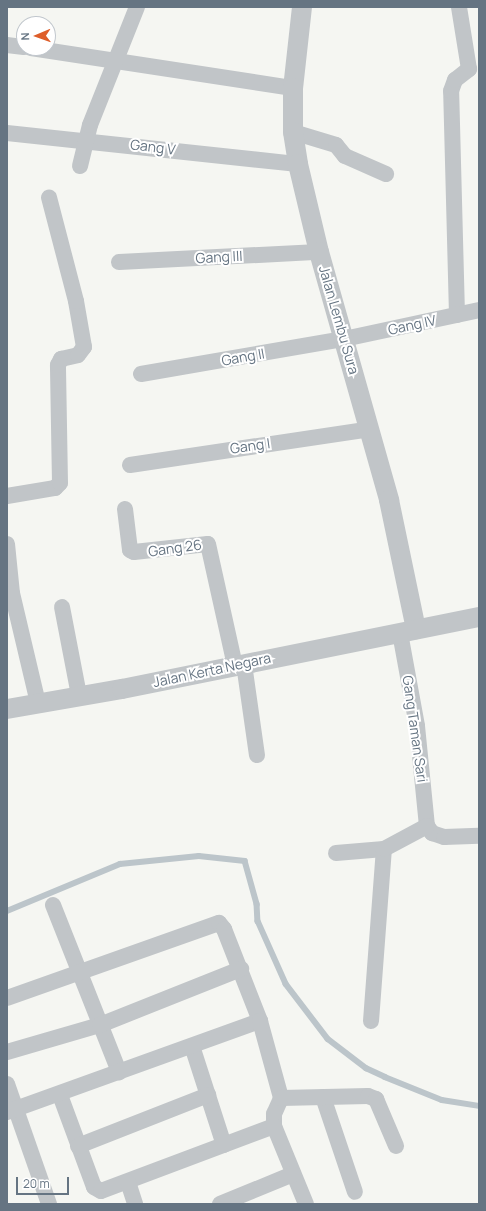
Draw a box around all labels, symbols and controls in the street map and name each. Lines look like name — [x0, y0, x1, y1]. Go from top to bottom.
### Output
north arrow — [16, 16, 56, 56]
text: N — [17, 32, 32, 41]
street label: Gang V — [129, 136, 177, 158]
street label: Gang III — [195, 247, 243, 267]
street label: Jalan Lembu Sura — [315, 264, 363, 376]
street label: Gang IV — [386, 312, 438, 338]
street label: Gang II — [220, 345, 266, 369]
street label: Gang I — [229, 435, 271, 457]
street label: Gang 26 — [147, 536, 203, 560]
street label: Jalan Kerta Negara — [152, 649, 272, 691]
street label: Gang Taman Sari — [399, 675, 431, 783]
scale bar — [18, 1169, 71, 1195]
text: 20 m — [23, 1175, 50, 1192]

